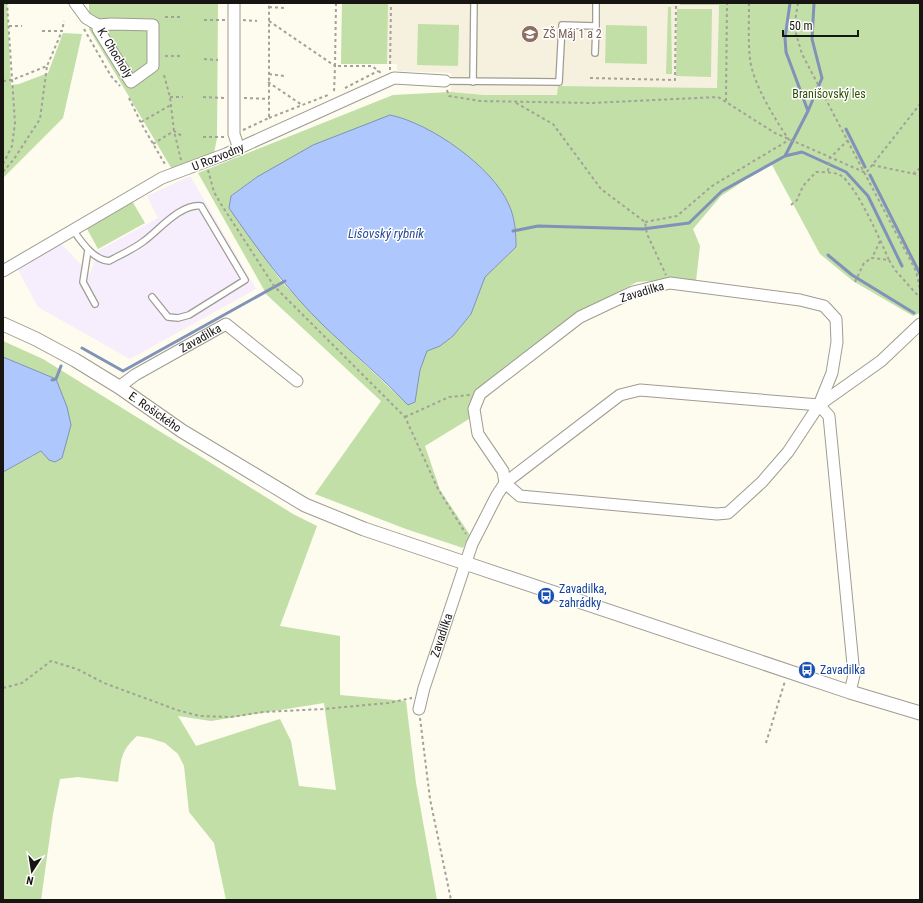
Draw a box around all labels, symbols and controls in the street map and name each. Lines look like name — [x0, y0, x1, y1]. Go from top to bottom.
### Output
scale bar — [783, 12, 858, 38]
text: 50 m — [789, 19, 813, 33]
school or university icon: ZŠ Máj 1 a 2 — [520, 24, 540, 44]
street label: K. Chocholy — [95, 25, 135, 81]
place label: ZŠ Máj 1 a 2 — [543, 26, 602, 41]
park label: Branišovský les — [792, 87, 866, 101]
street label: U Rozvodny — [190, 140, 246, 174]
water label: Lišovský rybník — [348, 226, 424, 241]
street label: Zavadilka — [618, 279, 666, 305]
street label: Zavadilka — [177, 321, 224, 356]
street label: E. Rošického — [126, 389, 184, 435]
place label: Zavadilka, zahrádky — [559, 582, 607, 610]
bus stop icon: Zavadilka, zahrádky — [536, 586, 556, 606]
street label: Zavadilka — [428, 611, 455, 659]
bus stop icon: Zavadilka — [797, 660, 817, 680]
place label: Zavadilka — [820, 663, 866, 677]
north arrow — [12, 851, 52, 891]
text: N — [25, 873, 35, 887]

